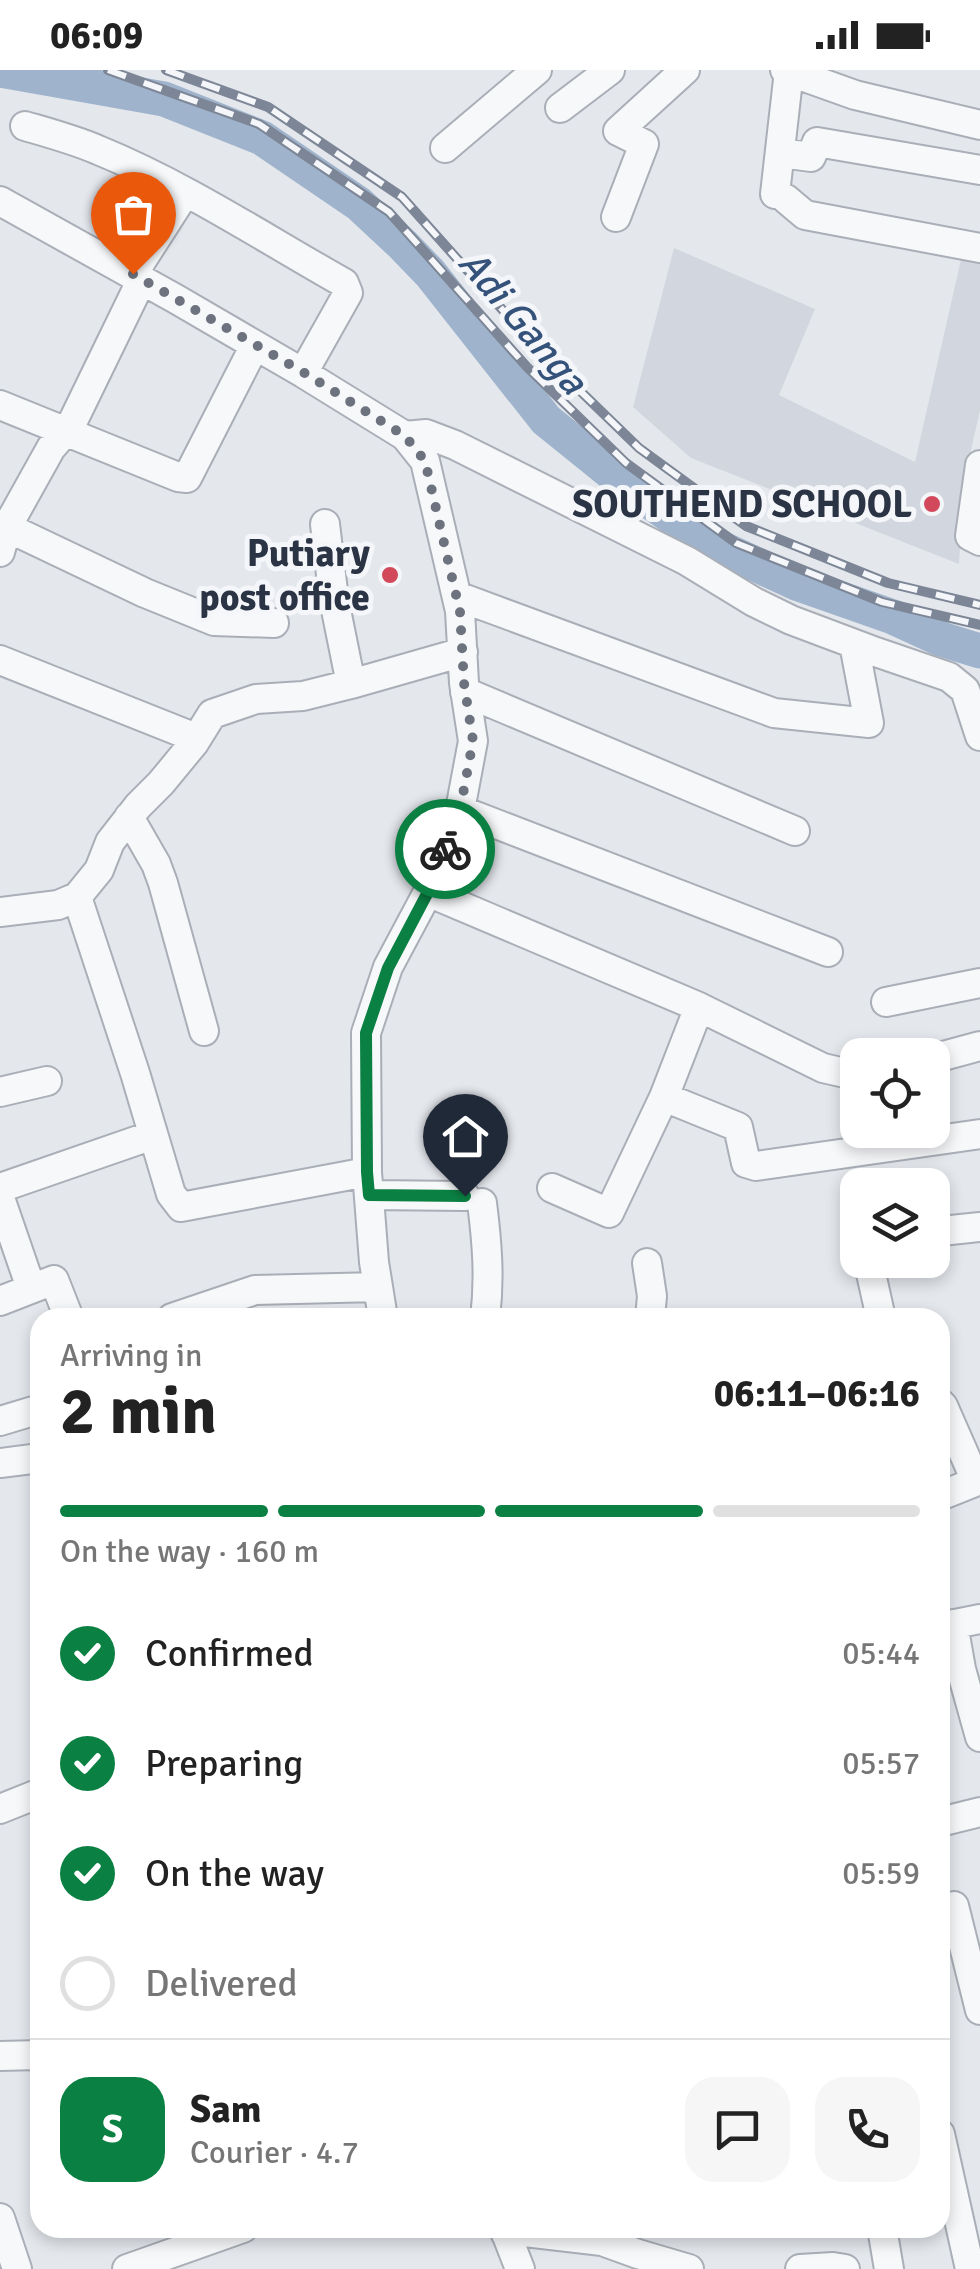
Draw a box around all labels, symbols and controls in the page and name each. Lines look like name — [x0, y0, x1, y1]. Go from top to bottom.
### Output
text: 06:09 — [50, 12, 143, 59]
pin — [91, 172, 176, 275]
icon: bag — [106, 187, 161, 242]
water label: Adi Ganga — [448, 239, 599, 406]
place label: SOUTHEND SCHOOL — [572, 481, 912, 528]
marker: SOUTHEND SCHOOL — [921, 493, 943, 515]
place label: Putiary post office — [199, 530, 370, 621]
marker: Putiary post office — [379, 564, 401, 586]
courier — [395, 799, 495, 899]
icon: bike — [418, 822, 473, 877]
map controls — [840, 1038, 950, 1278]
button: locate — [840, 1038, 950, 1148]
pin — [423, 1094, 508, 1197]
icon: home — [438, 1109, 493, 1164]
button: layers — [840, 1168, 950, 1278]
text: Arriving in — [60, 1336, 202, 1375]
text: 06:11–06:16 — [714, 1370, 920, 1417]
text: 2 min — [60, 1372, 217, 1452]
text: On the way · 160 m — [60, 1532, 319, 1571]
icon: check — [60, 1626, 115, 1681]
text: Confirmed — [145, 1630, 314, 1677]
text: 05:44 — [842, 1634, 920, 1673]
icon: check — [60, 1736, 115, 1791]
text: Preparing — [145, 1740, 303, 1787]
text: 05:57 — [842, 1744, 920, 1783]
icon: check — [60, 1846, 115, 1901]
text: On the way — [145, 1850, 324, 1897]
text: 05:59 — [842, 1854, 920, 1893]
text: Delivered — [145, 1960, 298, 2007]
button: chat — [685, 2077, 790, 2182]
button: phone — [815, 2077, 920, 2182]
text: Sam — [190, 2086, 261, 2133]
text: S — [102, 2106, 123, 2153]
text: Courier · 4.7 — [190, 2133, 359, 2172]

